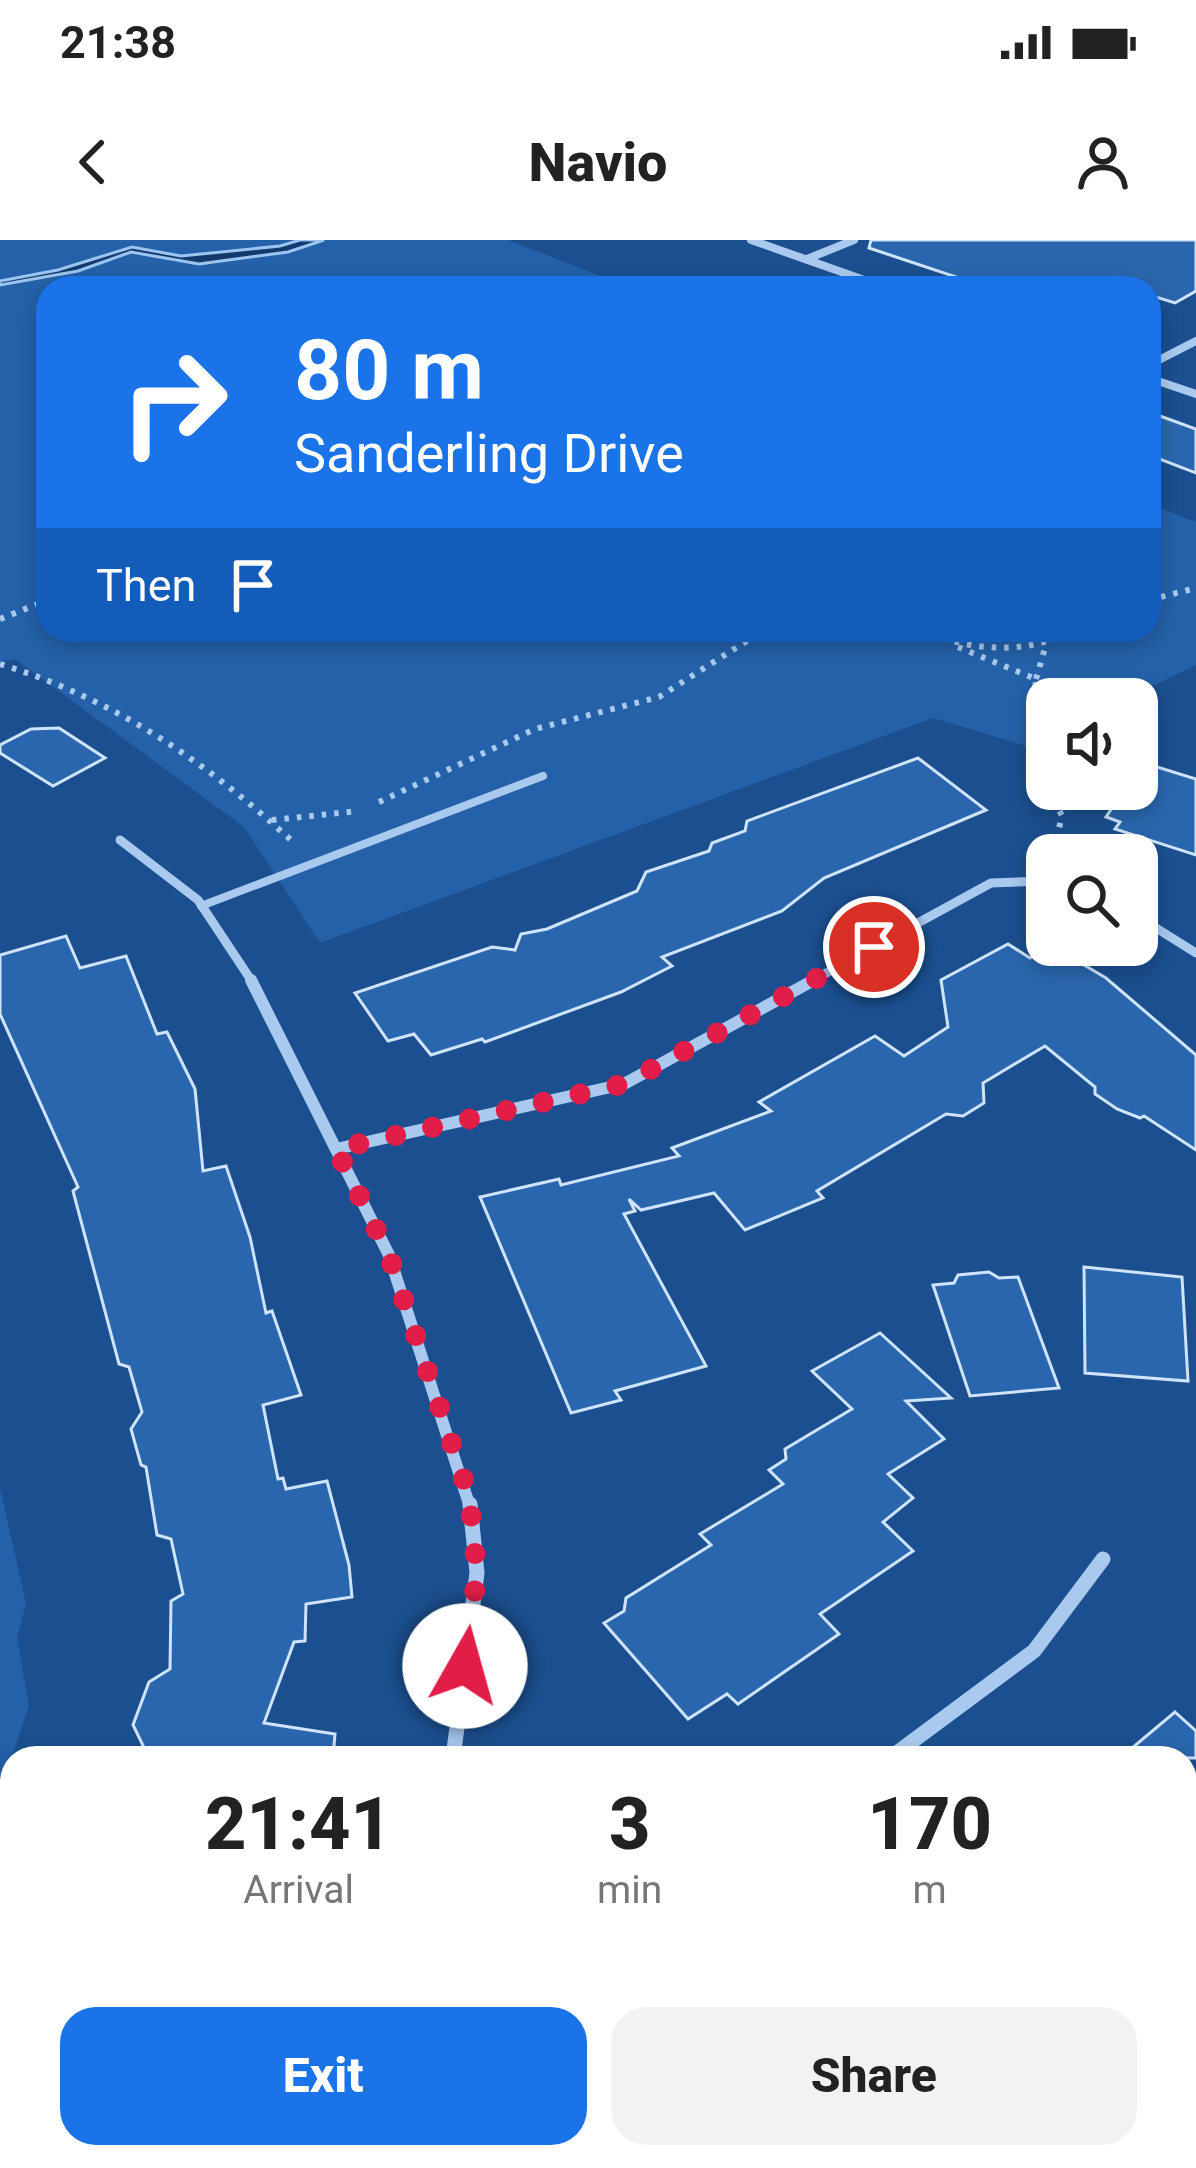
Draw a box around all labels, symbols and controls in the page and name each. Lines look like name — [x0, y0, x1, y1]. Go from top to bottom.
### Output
text: 21:38 — [60, 16, 176, 69]
icon: back — [60, 129, 126, 195]
icon: person — [1070, 129, 1136, 195]
text: Navio — [528, 131, 668, 194]
text: 80 m — [294, 321, 484, 420]
icon: right — [96, 324, 252, 480]
text: Sanderling Drive — [294, 422, 684, 485]
icon: arrive — [220, 552, 286, 618]
text: Then — [96, 559, 196, 612]
map controls — [1026, 678, 1158, 966]
button: sound — [1026, 678, 1158, 810]
button: search — [1026, 834, 1158, 966]
pin — [823, 896, 925, 998]
icon: arrive — [841, 914, 907, 980]
position arrow — [402, 1603, 528, 1729]
text: 21:41 — [205, 1782, 392, 1867]
text: 3 — [609, 1782, 650, 1867]
text: 170 — [867, 1782, 992, 1867]
text: Arrival — [243, 1867, 354, 1913]
text: min — [597, 1867, 662, 1913]
text: m — [913, 1867, 947, 1913]
button: Exit — [60, 2007, 587, 2145]
button: Share — [611, 2007, 1137, 2145]

